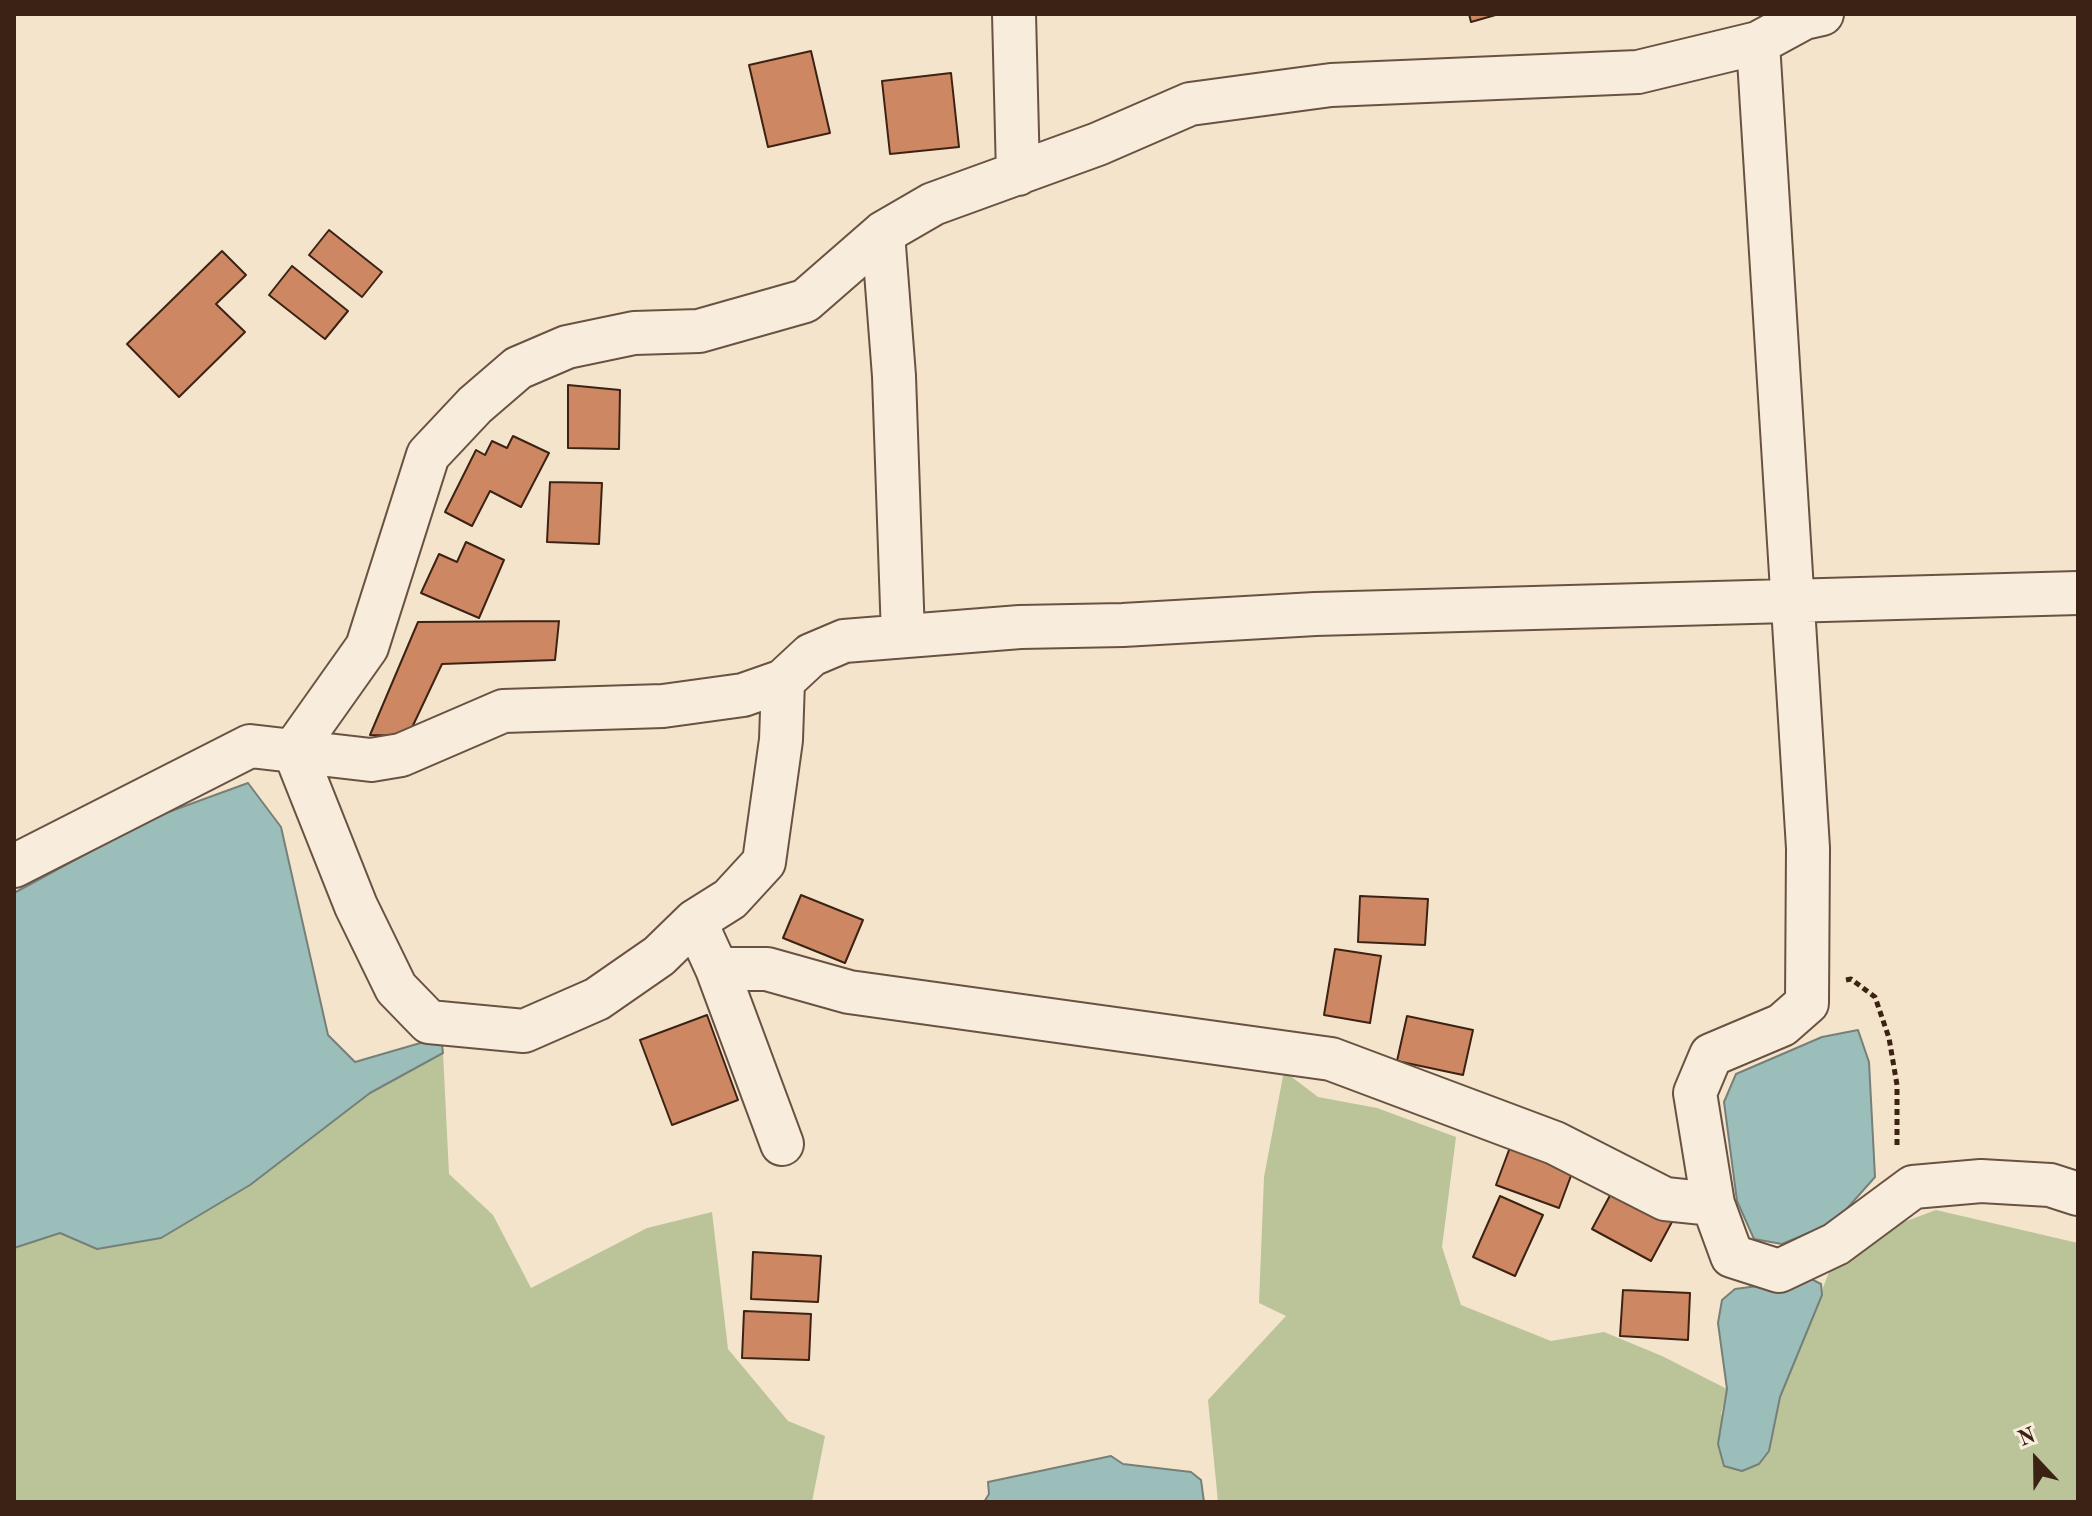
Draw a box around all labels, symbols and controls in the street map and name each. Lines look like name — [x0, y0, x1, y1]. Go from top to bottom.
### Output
north arrow — [1996, 1420, 2076, 1500]
text: N — [2015, 1424, 2039, 1451]

